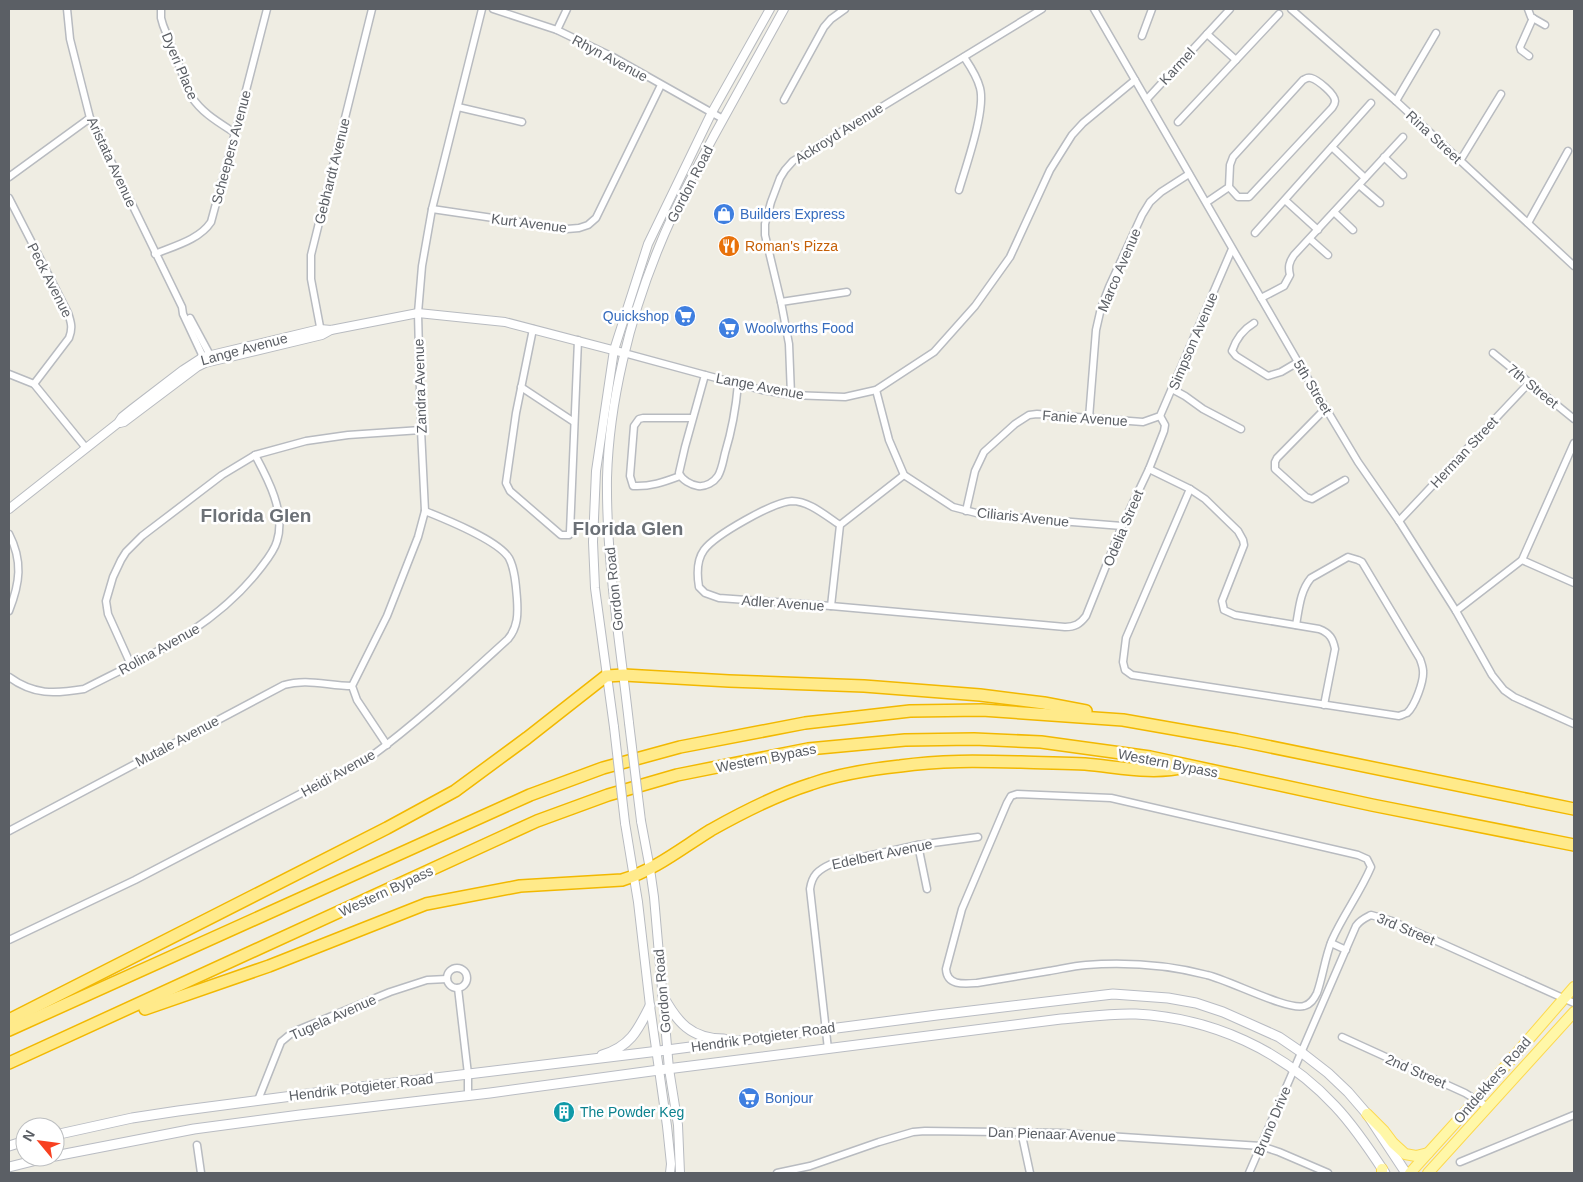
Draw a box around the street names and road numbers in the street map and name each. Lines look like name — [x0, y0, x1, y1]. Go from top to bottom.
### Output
street label: Dyeri Place — [159, 30, 201, 102]
street label: Rhyn Avenue — [570, 31, 651, 85]
street label: Karmel — [1156, 44, 1198, 88]
street label: Scheepers Avenue — [208, 88, 254, 206]
street label: Ackroyd Avenue — [792, 99, 886, 167]
street label: Rina Street — [1403, 107, 1465, 167]
street label: Aristata Avenue — [84, 114, 140, 210]
street label: Gebhardt Avenue — [311, 116, 353, 226]
street label: Gordon Road — [664, 143, 716, 225]
street label: Kurt Avenue — [490, 210, 568, 236]
street label: Marco Avenue — [1094, 226, 1144, 314]
street label: Peck Avenue — [24, 240, 76, 320]
street label: Simpson Avenue — [1165, 289, 1221, 392]
street label: Lange Avenue — [199, 330, 289, 368]
street label: Zandra Avenue — [410, 338, 430, 434]
street label: 5th Street — [1291, 357, 1336, 417]
street label: 7th Street — [1504, 361, 1562, 411]
street label: Lange Avenue — [715, 370, 806, 402]
street label: Fanie Avenue — [1042, 407, 1128, 429]
street label: Herman Street — [1427, 413, 1501, 491]
street label: Odelia Street — [1100, 487, 1146, 569]
street label: Ciliaris Avenue — [976, 504, 1070, 530]
street label: Gordon Road — [602, 546, 626, 632]
street label: Adler Avenue — [741, 592, 825, 614]
street label: Rolina Avenue — [116, 620, 202, 678]
street label: Mutale Avenue — [132, 712, 222, 770]
street label: Western Bypass — [715, 740, 817, 776]
street label: Western Bypass — [1117, 745, 1219, 781]
street label: Heidi Avenue — [298, 746, 378, 800]
street label: Edelbert Avenue — [830, 835, 934, 872]
street label: Western Bypass — [337, 862, 435, 920]
street label: 3rd Street — [1375, 910, 1438, 948]
street label: Gordon Road — [650, 948, 674, 1034]
street label: Tugela Avenue — [287, 991, 379, 1043]
street label: Hendrik Potgieter Road — [690, 1019, 836, 1055]
street label: Ontdekkers Road — [1450, 1034, 1534, 1126]
street label: 2nd Street — [1383, 1051, 1449, 1091]
street label: Hendrik Potgieter Road — [288, 1070, 434, 1104]
street label: Bruno Drive — [1250, 1084, 1294, 1158]
street label: Dan Pienaar Avenue — [988, 1124, 1117, 1144]

